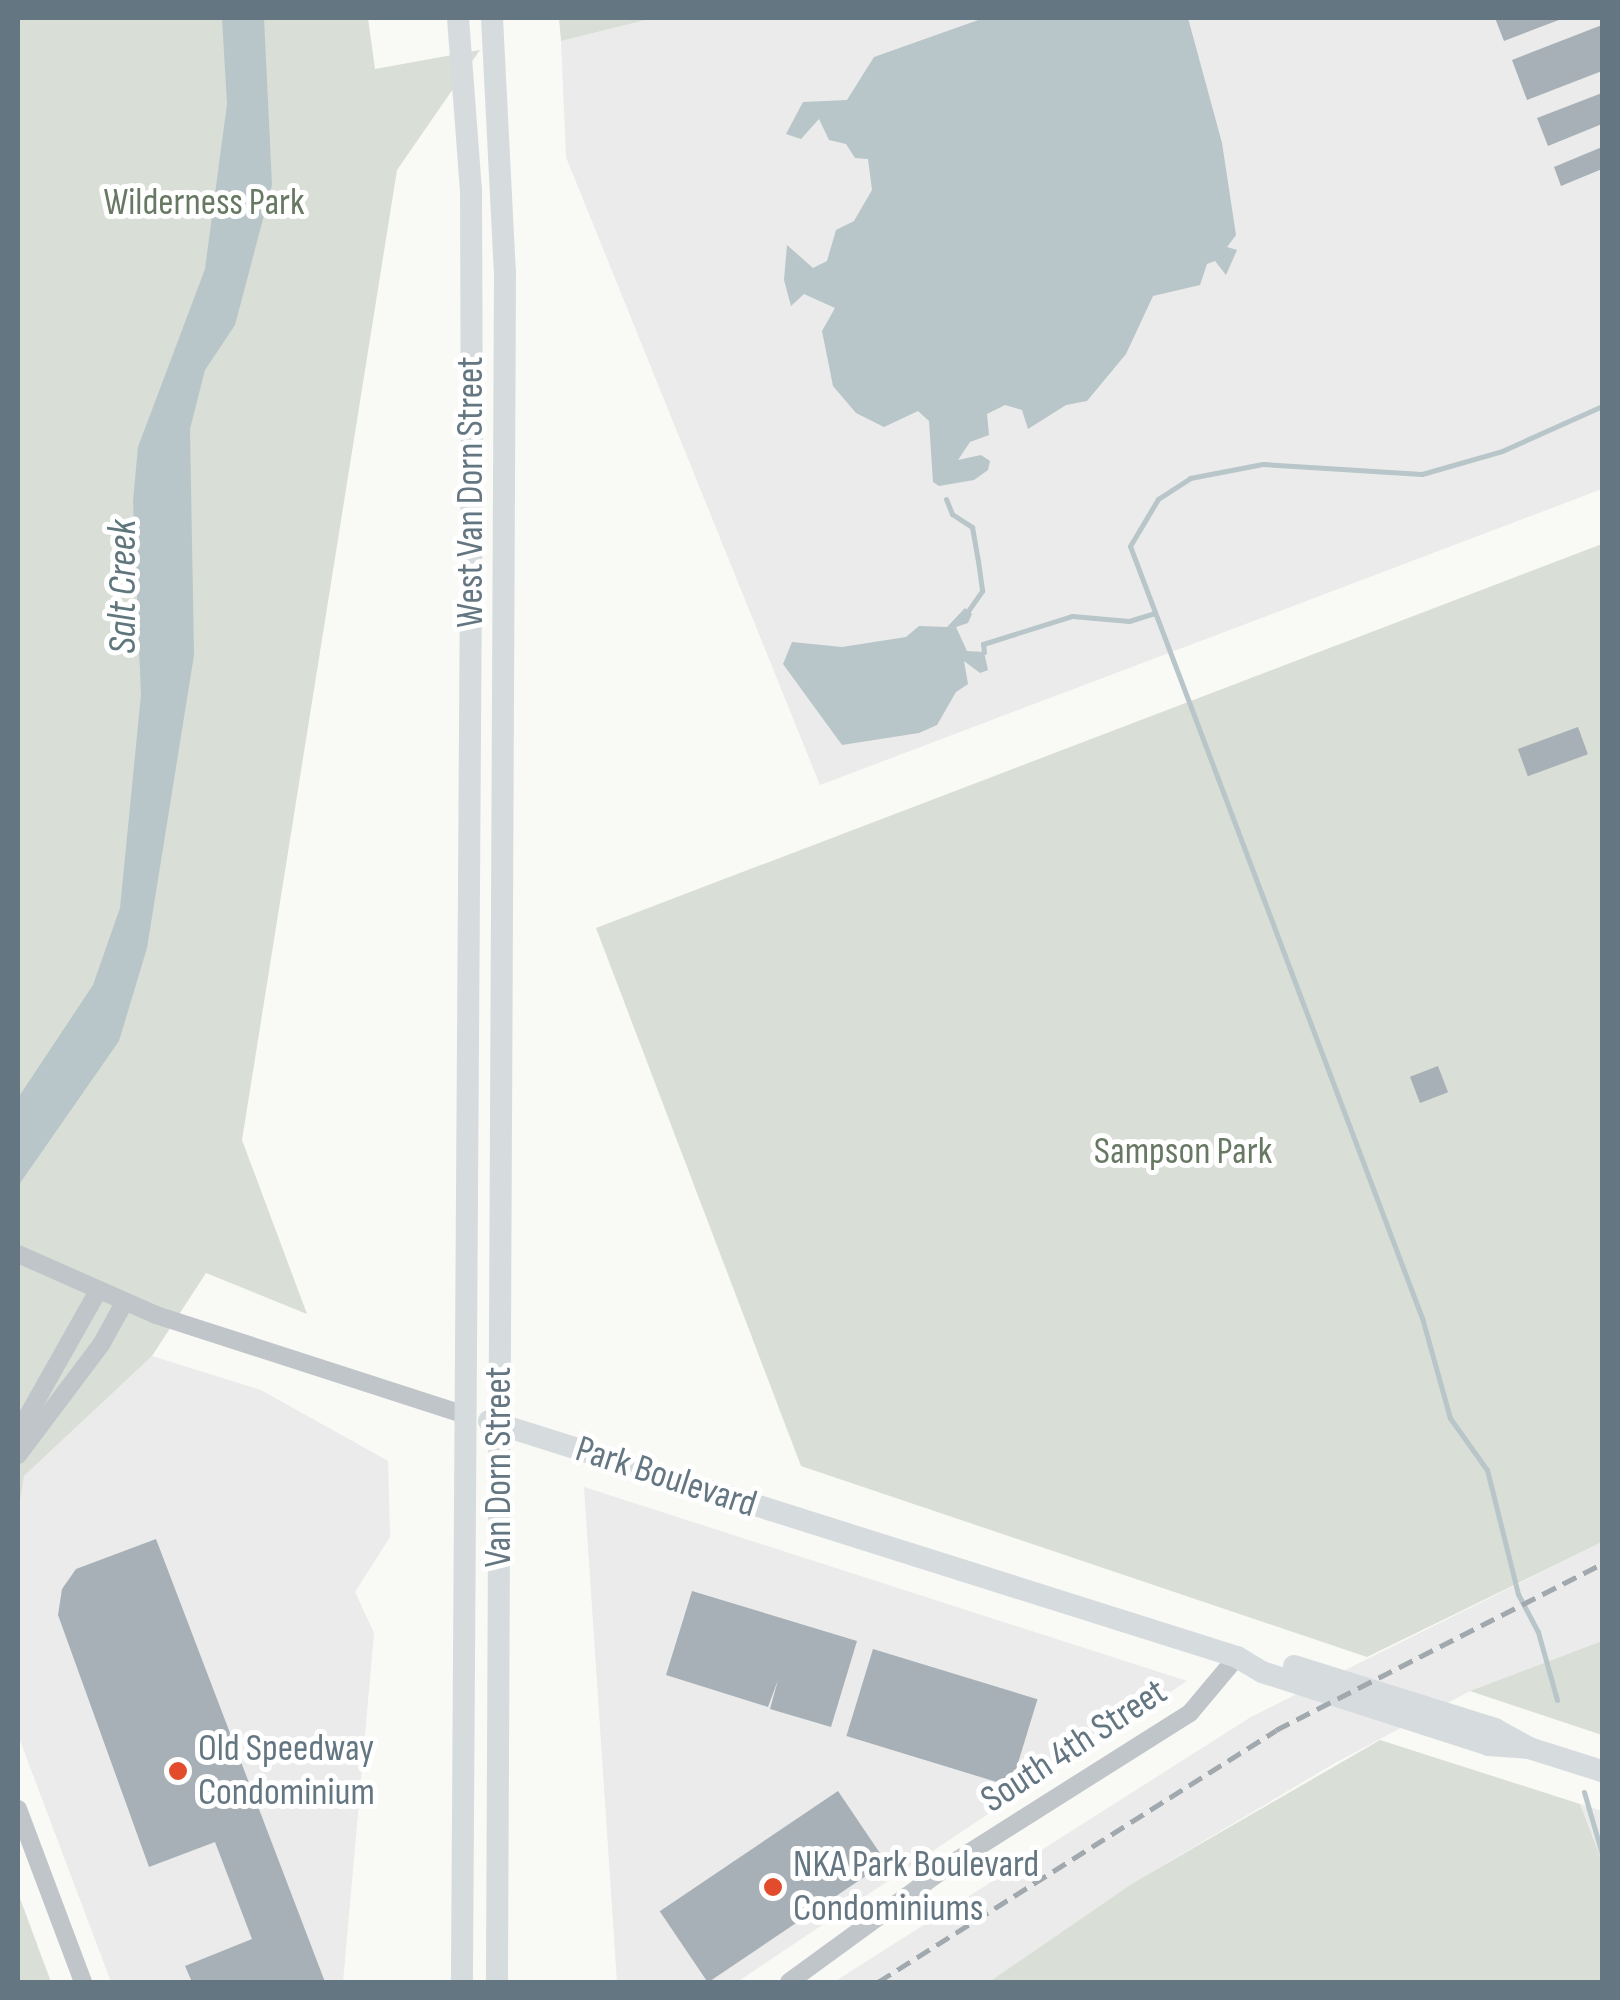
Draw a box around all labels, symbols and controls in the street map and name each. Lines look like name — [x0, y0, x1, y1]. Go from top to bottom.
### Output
park label: Wilderness Park — [104, 180, 304, 226]
street label: West Van Dorn Street — [448, 356, 494, 628]
water label: Salt Creek — [99, 520, 147, 654]
park label: Sampson Park — [1094, 1129, 1272, 1175]
street label: Van Dorn Street — [476, 1367, 522, 1567]
street label: Park Boulevard — [570, 1426, 762, 1528]
street label: South 4th Street — [973, 1669, 1175, 1823]
place label: Old Speedway Condominium — [198, 1726, 375, 1816]
marker: Old Speedway Condominium — [167, 1760, 189, 1782]
place label: NKA Park Boulevard Condominiums — [793, 1842, 1039, 1932]
marker: NKA Park Boulevard Condominiums — [762, 1876, 784, 1898]

